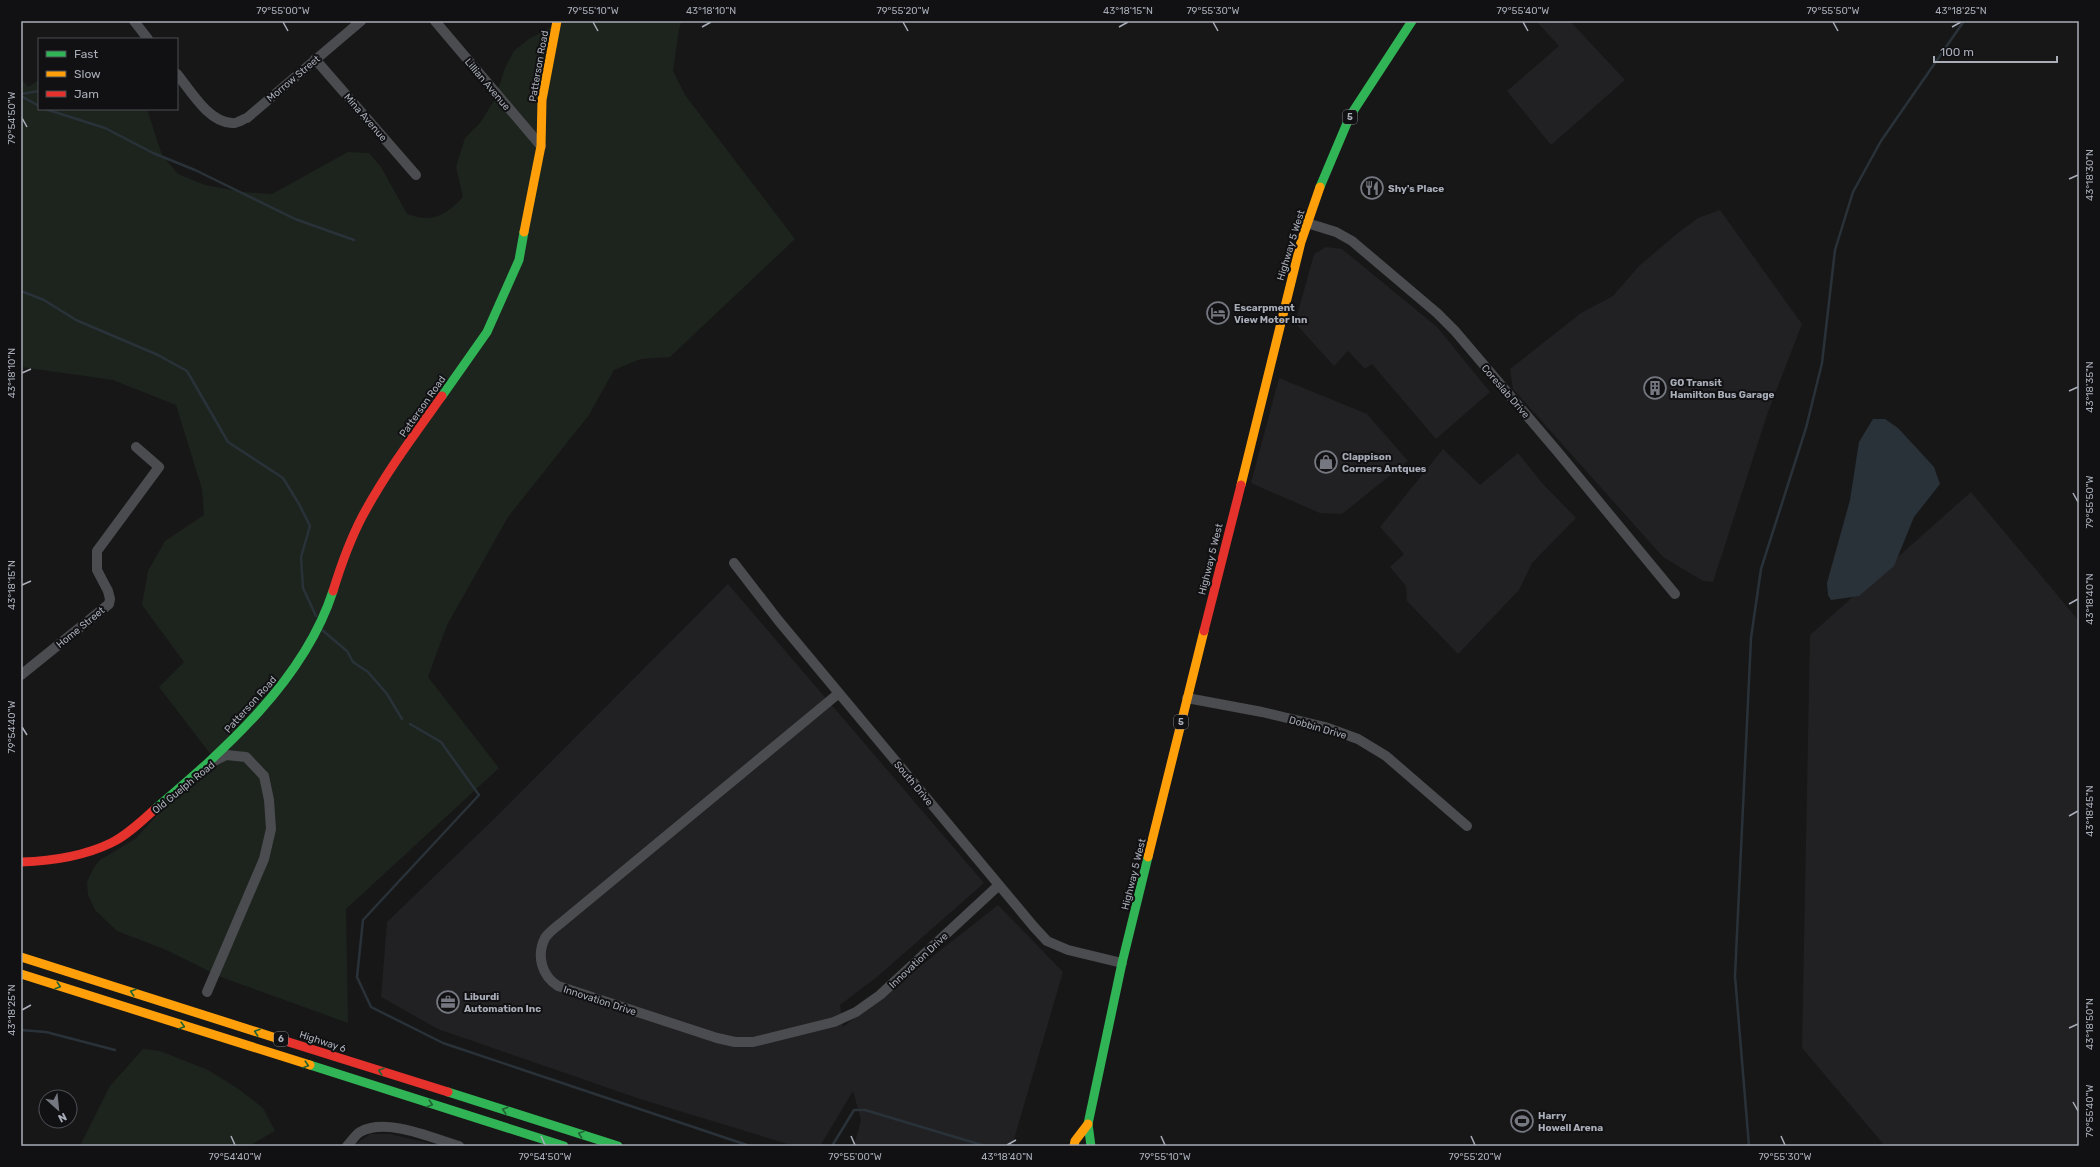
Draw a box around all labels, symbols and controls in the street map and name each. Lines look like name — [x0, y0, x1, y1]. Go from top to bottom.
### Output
text: 79°55'00"W — [256, 5, 310, 17]
text: 79°55'10"W — [567, 5, 619, 17]
text: 43°18'10"N — [686, 5, 736, 17]
text: 79°55'20"W — [877, 5, 929, 17]
text: 43°18'15"N — [1103, 5, 1153, 17]
text: 79°55'30"W — [1186, 5, 1240, 17]
text: 79°55'40"W — [1497, 5, 1549, 17]
text: 79°55'50"W — [1806, 5, 1860, 17]
text: 43°18'25"N — [1935, 5, 1987, 17]
street label: Patterson Road — [527, 30, 551, 103]
legend — [38, 38, 178, 110]
scale bar — [1934, 38, 2057, 64]
text: 100 m — [1940, 45, 1974, 59]
text: Fast — [74, 47, 98, 61]
street label: Morrow Street — [265, 53, 323, 105]
street label: Lillian Avenue — [462, 56, 513, 113]
text: Slow — [74, 67, 101, 81]
text: Jam — [74, 87, 99, 101]
text: 79°54'50"W — [6, 91, 18, 145]
street label: Mina Avenue — [341, 91, 389, 144]
road number: 5 — [1343, 110, 1357, 124]
text: 43°18'30"N — [2084, 149, 2096, 201]
restaurant icon: Shy's Place — [1359, 175, 1385, 201]
place label: Shy's Place — [1388, 183, 1444, 195]
street label: Highway 5 West — [1275, 208, 1307, 282]
hotel icon: Escarpment View Motor Inn — [1205, 300, 1231, 326]
place label: Escarpment View Motor Inn — [1234, 302, 1307, 326]
text: 43°18'10"N — [6, 348, 18, 398]
text: 43°18'35"N — [2084, 361, 2096, 413]
street label: Coreslab Drive — [1479, 362, 1532, 421]
street label: Patterson Road — [397, 374, 448, 440]
building icon: GO Transit Hamilton Bus Garage — [1642, 375, 1668, 401]
place label: GO Transit Hamilton Bus Garage — [1670, 377, 1774, 401]
shop icon: Clappison Corners Antques — [1313, 449, 1339, 475]
place label: Clappison Corners Antques — [1342, 451, 1427, 475]
text: 79°55'50"W — [2084, 475, 2096, 529]
street label: Highway 5 West — [1196, 522, 1226, 596]
text: 43°18'15"N — [6, 560, 18, 610]
text: 43°18'40"N — [2084, 573, 2096, 625]
street label: Home Street — [54, 605, 107, 651]
street label: Patterson Road — [222, 674, 279, 735]
text: 79°54'40"W — [6, 701, 18, 753]
street label: Dobbin Drive — [1287, 714, 1348, 742]
road number: 5 — [1174, 715, 1188, 729]
street label: Old Guelph Road — [150, 759, 217, 817]
street label: South Drive — [891, 759, 936, 809]
text: 43°18'45"N — [2084, 785, 2096, 837]
street label: Highway 5 West — [1119, 837, 1149, 911]
street label: Innovation Drive — [887, 930, 951, 991]
one-way arrow — [54, 981, 61, 990]
text: 43°18'25"N — [6, 984, 18, 1036]
street label: Innovation Drive — [562, 984, 638, 1019]
one-way arrow — [130, 988, 137, 997]
office icon: Liburdi Automation Inc — [435, 989, 461, 1015]
place label: Liburdi Automation Inc — [464, 991, 541, 1015]
text: 43°18'50"N — [2084, 998, 2096, 1050]
one-way arrow — [178, 1021, 185, 1029]
one-way arrow — [254, 1028, 261, 1036]
street label: Highway 6 — [298, 1029, 348, 1055]
road number: 6 — [274, 1032, 288, 1046]
one-way arrow — [302, 1060, 309, 1069]
one-way arrow — [378, 1067, 385, 1076]
text: 79°55'40"W — [2084, 1085, 2096, 1137]
north arrow — [38, 1089, 78, 1129]
one-way arrow — [426, 1099, 433, 1108]
one-way arrow — [502, 1106, 509, 1115]
sports icon: Harry Howell Arena — [1509, 1108, 1535, 1134]
text: N — [56, 1110, 69, 1125]
place label: Harry Howell Arena — [1538, 1110, 1603, 1134]
one-way arrow — [577, 1130, 584, 1139]
text: 79°54'40"W — [209, 1151, 261, 1163]
text: 79°54'50"W — [518, 1151, 572, 1163]
text: 79°55'00"W — [828, 1151, 882, 1163]
text: 43°18'40"N — [981, 1151, 1033, 1163]
text: 79°55'10"W — [1139, 1151, 1191, 1163]
text: 79°55'20"W — [1449, 1151, 1501, 1163]
text: 79°55'30"W — [1758, 1151, 1812, 1163]

